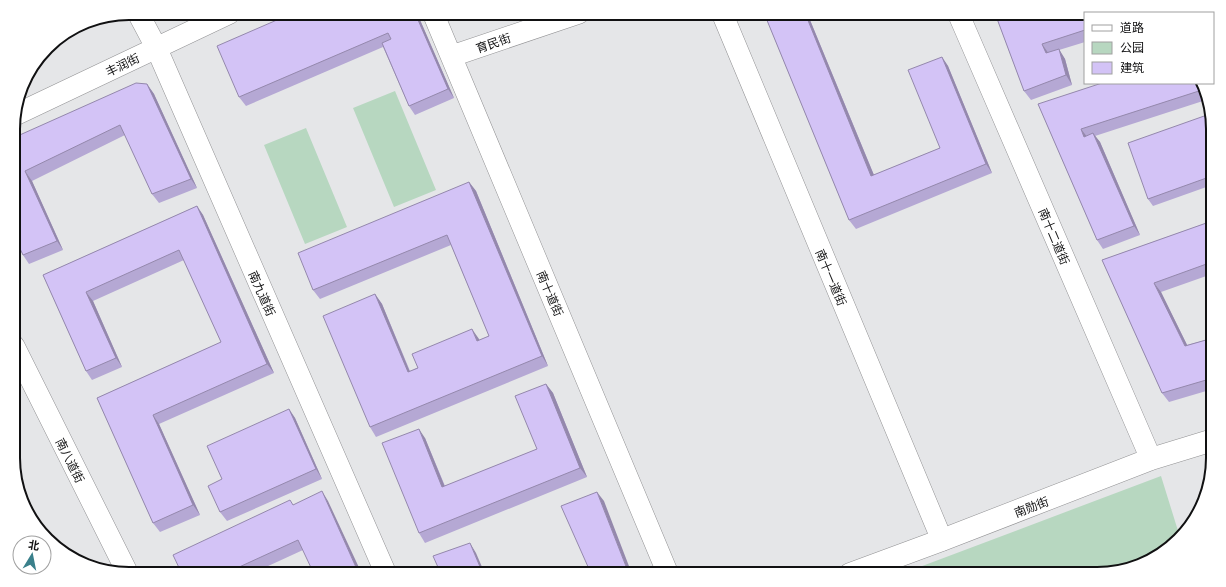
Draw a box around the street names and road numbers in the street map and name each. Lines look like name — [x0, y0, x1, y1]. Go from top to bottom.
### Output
street label: 育民街 — [473, 28, 513, 56]
street label: 丰润街 — [102, 48, 142, 80]
street label: 南十二道街 — [1035, 205, 1075, 267]
street label: 南十一道街 — [812, 246, 852, 308]
street label: 南九道街 — [245, 268, 281, 318]
street label: 南十道街 — [534, 268, 568, 318]
street label: 南八道街 — [53, 435, 89, 485]
street label: 南勋街 — [1011, 492, 1051, 520]

